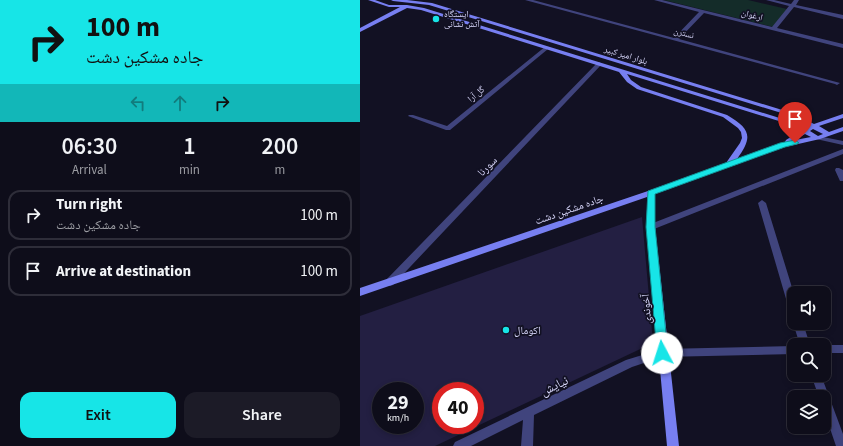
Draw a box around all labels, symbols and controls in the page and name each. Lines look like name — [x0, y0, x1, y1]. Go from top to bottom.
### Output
text: 100 m — [86, 7, 160, 47]
street label: ارغوان — [740, 7, 764, 24]
place label: ایستگاه آتش نشانی — [444, 8, 480, 31]
marker: ایستگاه آتش نشانی — [431, 14, 441, 24]
icon: right — [20, 16, 72, 68]
street label: نسترن — [672, 25, 696, 43]
street label: بلوار امیر کبیر — [602, 42, 650, 68]
text: جاده مشکین دشت — [86, 45, 203, 70]
street label: گل آرا — [465, 83, 488, 105]
icon: left — [127, 92, 149, 114]
icon: ahead — [169, 92, 191, 114]
icon: right — [211, 92, 233, 114]
pin — [778, 102, 812, 143]
icon: arrive — [784, 108, 806, 130]
text: 06:30 — [62, 129, 117, 164]
text: 1 — [183, 129, 196, 164]
text: 200 — [262, 129, 298, 164]
street label: سورنا — [474, 153, 501, 180]
text: Arrival — [72, 161, 107, 179]
text: min — [179, 161, 200, 179]
text: m — [275, 161, 285, 179]
street label: جاده مشکین دشت — [533, 191, 606, 228]
text: Turn right — [56, 194, 122, 215]
icon: right — [22, 204, 44, 226]
text: 100 m — [300, 205, 338, 226]
text: جاده مشکین دشت — [56, 216, 141, 234]
icon: arrive — [22, 260, 44, 282]
text: Arrive at destination — [56, 261, 191, 282]
text: 100 m — [300, 261, 338, 282]
map controls — [787, 286, 831, 434]
button: sound — [787, 286, 831, 330]
street label: آخوندی — [638, 293, 655, 324]
place label: اکومال — [514, 323, 541, 338]
marker: اکومال — [501, 325, 511, 335]
position arrow — [641, 332, 683, 374]
button: search — [787, 338, 831, 382]
street label: نیایش — [537, 371, 572, 400]
speed limit sign: 40 — [432, 382, 484, 434]
text: 29 — [387, 389, 409, 417]
button: layers — [787, 390, 831, 434]
button: Exit — [20, 392, 176, 438]
button: Share — [184, 392, 340, 438]
text: km/h — [387, 411, 409, 425]

